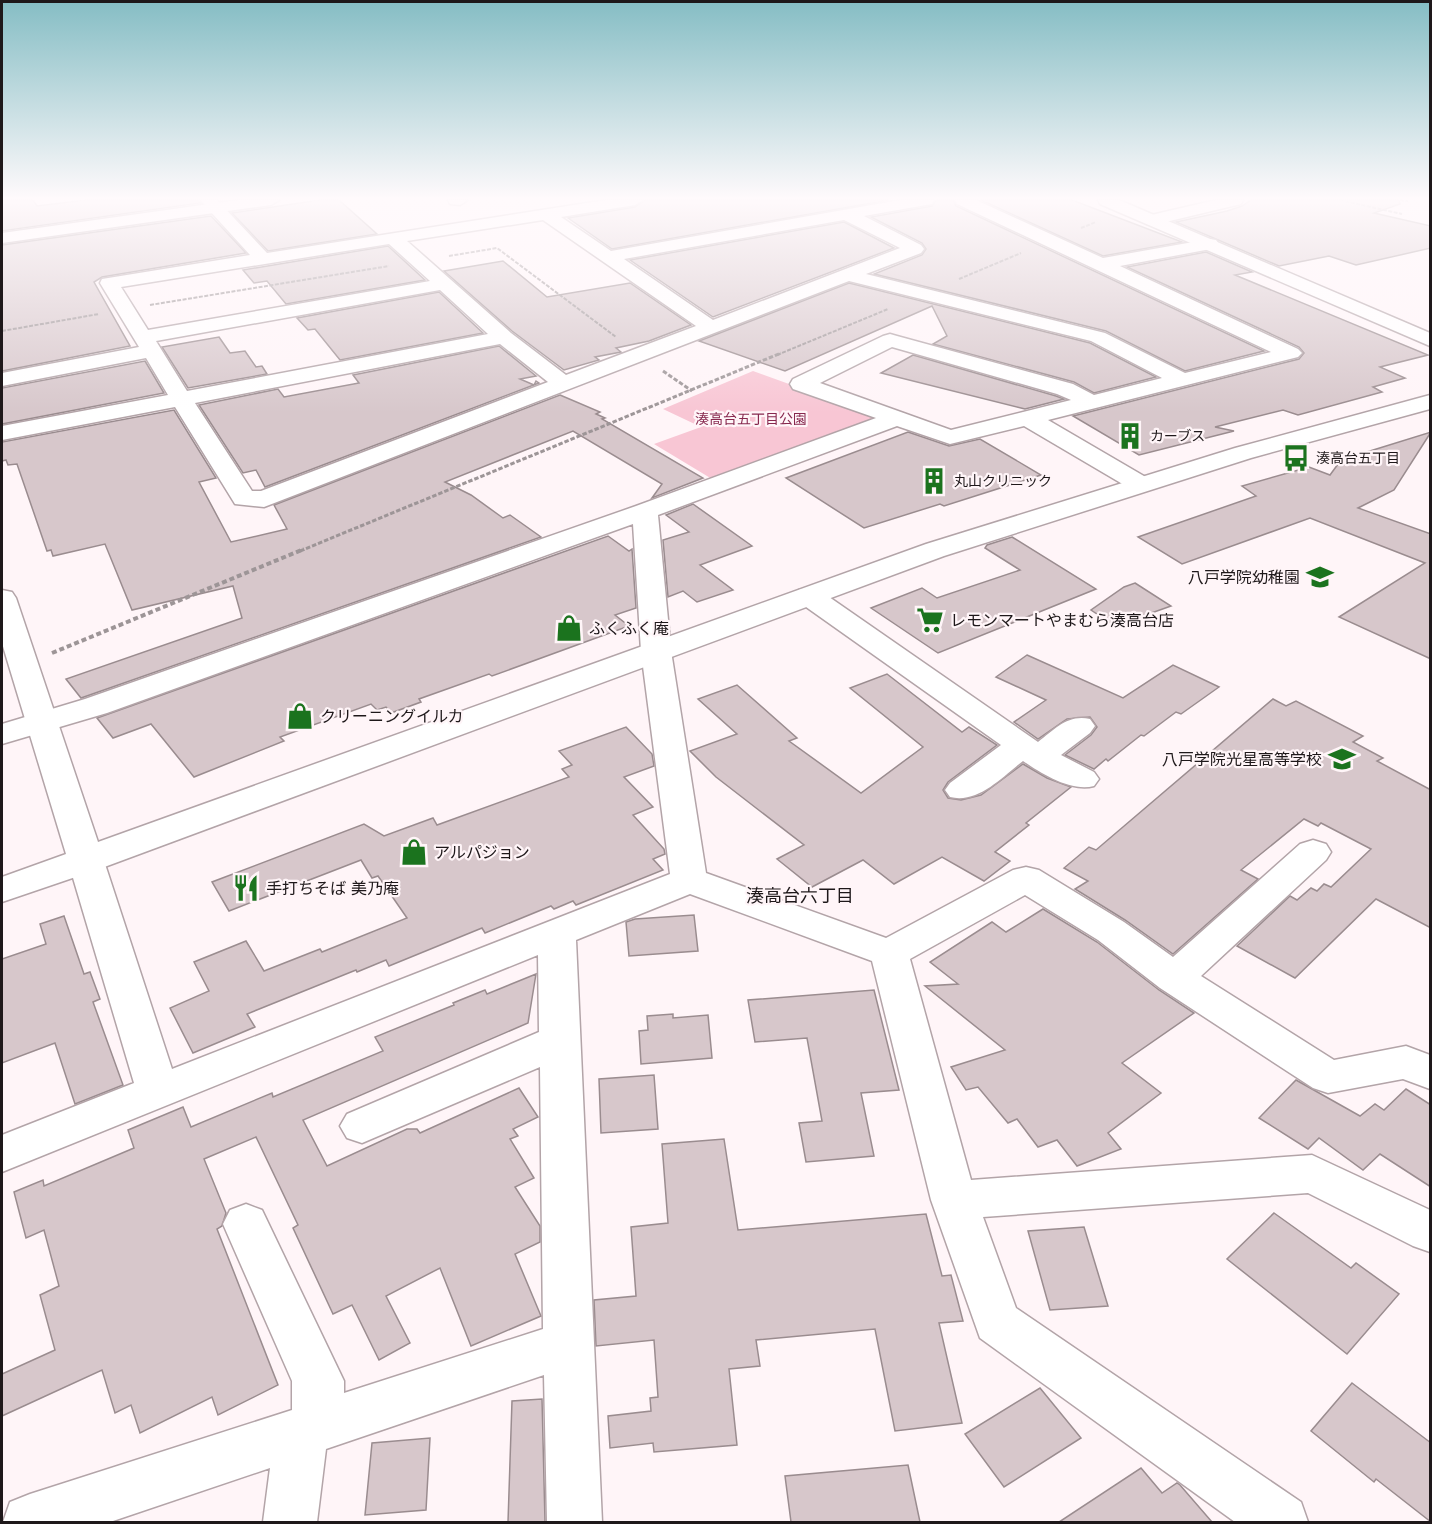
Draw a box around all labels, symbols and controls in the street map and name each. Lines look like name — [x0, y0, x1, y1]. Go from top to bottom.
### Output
park label: 湊高台五丁目公園 — [695, 411, 807, 427]
building icon: カーブス — [1115, 421, 1145, 451]
place label: カーブス — [1150, 428, 1205, 444]
bus stop icon: 湊高台五丁目 — [1281, 443, 1311, 473]
place label: 湊高台五丁目 — [1316, 450, 1400, 466]
building icon: 丸山クリニック — [919, 466, 949, 496]
place label: 丸山クリニック — [954, 473, 1052, 489]
school or university icon: 八戸学院幼稚園 — [1305, 562, 1335, 592]
place label: 八戸学院幼稚園 — [1188, 568, 1300, 587]
supermarket icon: レモンマートやまむら湊高台店 — [915, 605, 945, 635]
place label: レモンマートやまむら湊高台店 — [950, 611, 1174, 630]
shop icon: ふくふく庵 — [554, 613, 584, 643]
place label: ふくふく庵 — [589, 619, 669, 638]
shop icon: クリーニングイルカ — [285, 701, 315, 731]
place label: クリーニングイルカ — [320, 707, 464, 726]
school or university icon: 八戸学院光星高等学校 — [1327, 744, 1357, 774]
place label: 八戸学院光星高等学校 — [1162, 750, 1322, 769]
shop icon: アルパジョン — [399, 837, 429, 867]
place label: アルパジョン — [434, 843, 530, 862]
restaurant icon: 手打ちそば 美乃庵 — [231, 873, 261, 903]
place label: 手打ちそば 美乃庵 — [266, 879, 399, 898]
district label: 湊高台六丁目 — [746, 885, 854, 906]

